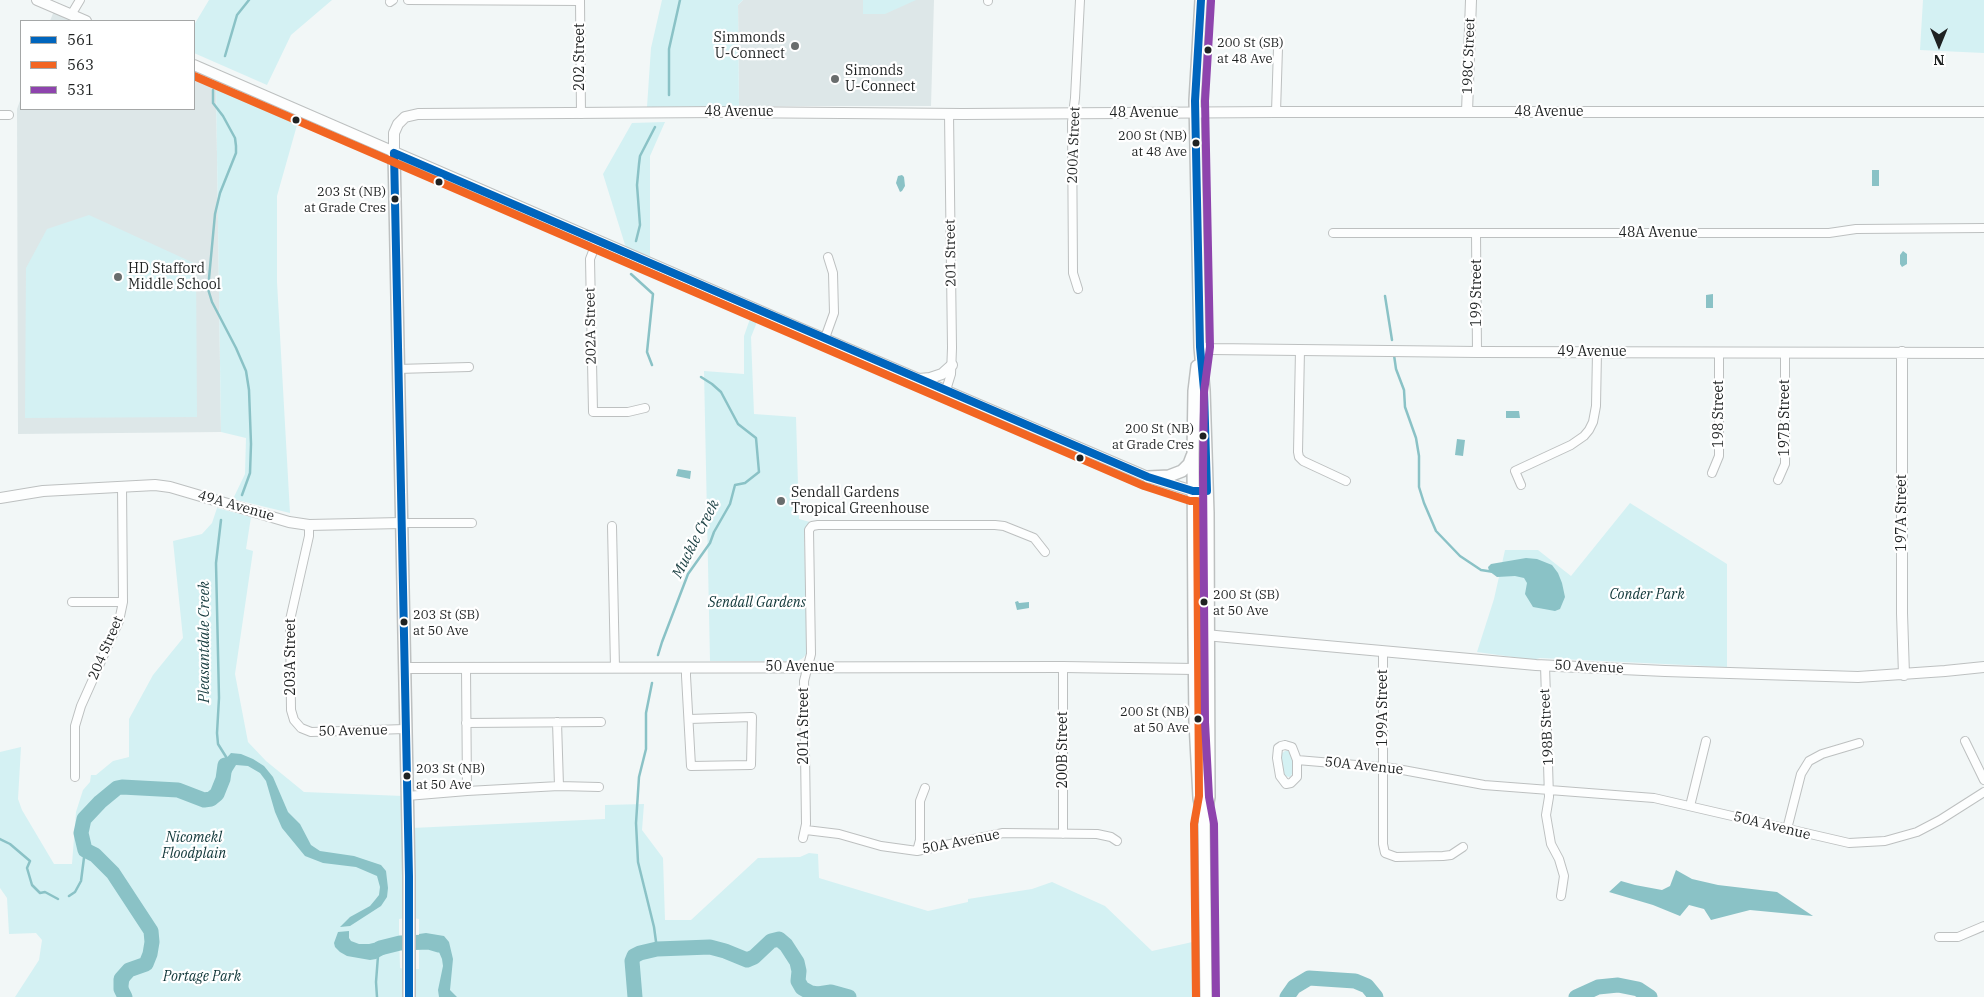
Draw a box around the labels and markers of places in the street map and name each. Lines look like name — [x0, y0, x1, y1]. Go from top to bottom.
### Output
place label: Simmonds U-Connect — [713, 30, 785, 62]
place label: 200 St (SB) at 48 Ave — [1217, 35, 1284, 66]
marker: Simmonds U-Connect — [789, 40, 801, 52]
marker: 200 St (SB) at 48 Ave — [1203, 45, 1213, 55]
place label: Simonds U-Connect — [845, 63, 915, 95]
marker: Simonds U-Connect — [829, 73, 841, 85]
unlabelled marker — [291, 115, 301, 125]
place label: 200 St (NB) at 48 Ave — [1118, 128, 1187, 159]
marker: 200 St (NB) at 48 Ave — [1191, 138, 1201, 148]
unlabelled marker — [434, 177, 444, 187]
place label: 203 St (NB) at Grade Cres — [304, 184, 386, 215]
marker: 203 St (NB) at Grade Cres — [390, 194, 400, 204]
place label: HD Stafford Middle School — [128, 261, 221, 294]
marker: HD Stafford Middle School — [112, 271, 124, 283]
place label: 200 St (NB) at Grade Cres — [1112, 421, 1194, 452]
marker: 200 St (NB) at Grade Cres — [1198, 431, 1208, 441]
unlabelled marker — [1075, 453, 1085, 463]
place label: Sendall Gardens Tropical Greenhouse — [791, 485, 929, 518]
marker: Sendall Gardens Tropical Greenhouse — [775, 495, 787, 507]
place label: 200 St (SB) at 50 Ave — [1213, 587, 1280, 618]
marker: 200 St (SB) at 50 Ave — [1199, 597, 1209, 607]
place label: 203 St (SB) at 50 Ave — [413, 607, 480, 638]
marker: 203 St (SB) at 50 Ave — [399, 617, 409, 627]
place label: 200 St (NB) at 50 Ave — [1120, 704, 1189, 735]
marker: 200 St (NB) at 50 Ave — [1193, 714, 1203, 724]
place label: 203 St (NB) at 50 Ave — [416, 761, 485, 792]
marker: 203 St (NB) at 50 Ave — [402, 771, 412, 781]

